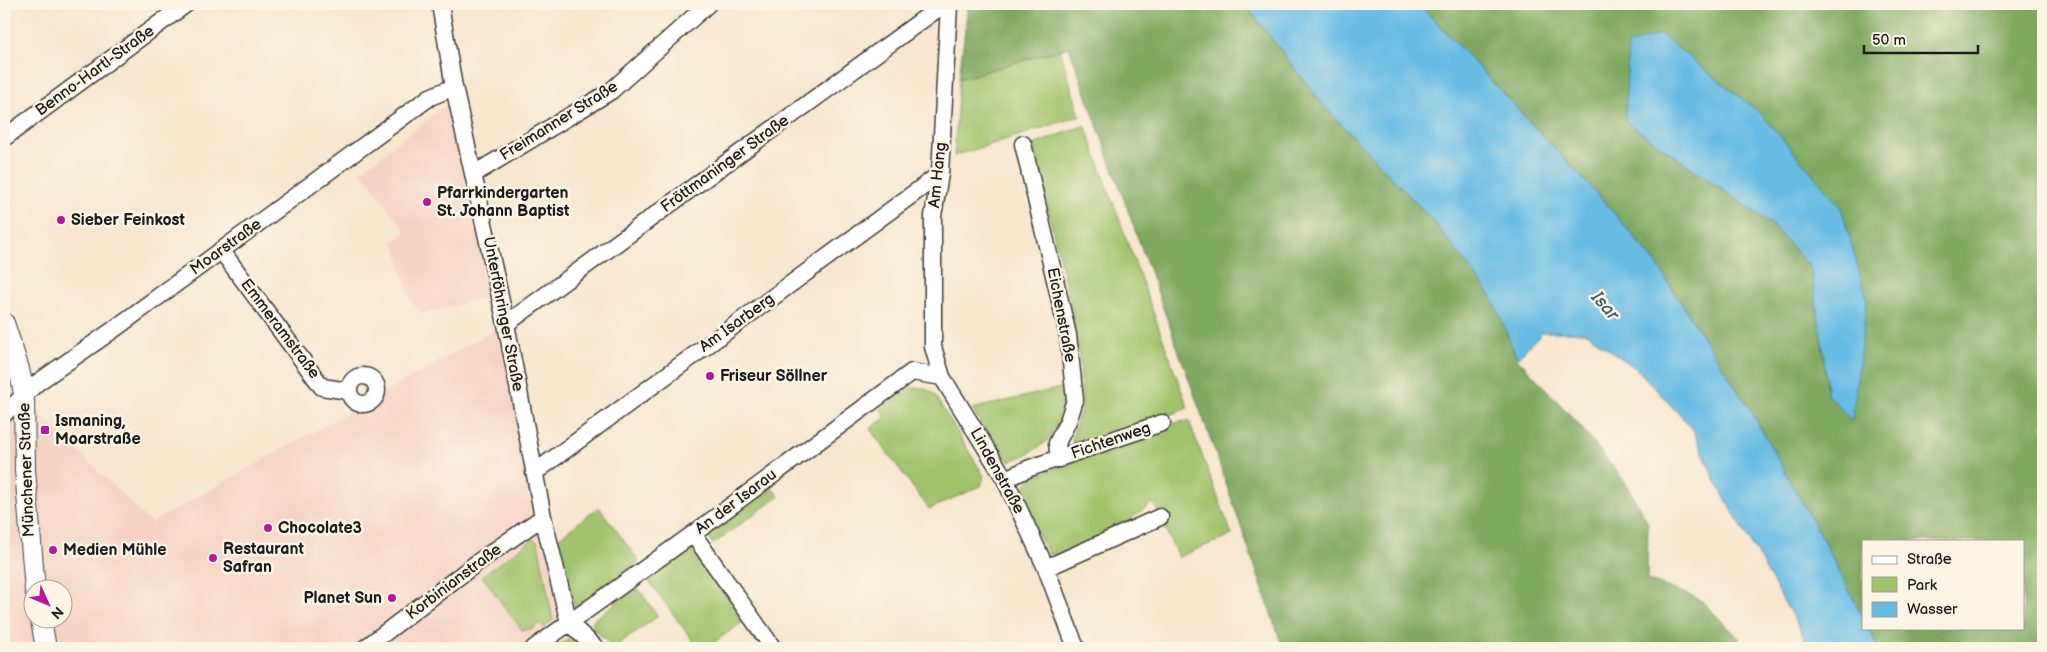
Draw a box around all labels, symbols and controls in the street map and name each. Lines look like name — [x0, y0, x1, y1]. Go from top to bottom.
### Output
street label: Benno-Hartl-Straße — [32, 21, 158, 120]
scale bar — [1864, 22, 1978, 54]
text: 50 m — [1872, 31, 1906, 50]
street label: Freimanner Straße — [497, 77, 622, 165]
street label: Fröttmaninger Straße — [657, 111, 793, 217]
street label: Am Hang — [925, 141, 951, 209]
place label: Pfarrkindergarten St. Johann Baptist — [437, 184, 570, 221]
marker: Pfarrkindergarten St. Johann Baptist — [421, 196, 433, 208]
place label: Sieber Feinkost — [71, 211, 185, 230]
marker: Sieber Feinkost — [55, 214, 67, 226]
street label: Moarstraße — [187, 214, 266, 279]
street label: Unterföhringer Straße — [479, 235, 527, 393]
street label: Eichenstraße — [1043, 266, 1080, 364]
street label: Emmeramstraße — [236, 275, 324, 383]
water label: Isar — [1586, 287, 1624, 326]
street label: Am Isarberg — [696, 289, 778, 357]
place label: Friseur Söllner — [720, 367, 828, 386]
marker: Friseur Söllner — [704, 370, 716, 382]
street label: Münchener Straße — [15, 402, 39, 538]
place label: Ismaning, Moarstraße — [55, 412, 141, 449]
street label: Fichtenweg — [1069, 419, 1153, 463]
marker: Ismaning, Moarstraße — [39, 424, 51, 436]
street label: Lindenstraße — [966, 425, 1029, 518]
street label: An der Isarau — [691, 465, 781, 539]
place label: Chocolate3 — [278, 519, 362, 538]
marker: Chocolate3 — [262, 522, 274, 534]
place label: Restaurant Safran — [223, 540, 304, 577]
street label: Korbinianstraße — [403, 540, 506, 624]
legend — [1862, 540, 2024, 630]
place label: Medien Mühle — [63, 541, 166, 560]
marker: Medien Mühle — [47, 544, 59, 556]
text: Straße — [1907, 550, 1952, 569]
marker: Restaurant Safran — [207, 552, 219, 564]
text: Park — [1907, 576, 1938, 595]
north arrow — [22, 580, 72, 630]
place label: Planet Sun — [303, 589, 382, 608]
marker: Planet Sun — [386, 592, 398, 604]
text: Wasser — [1907, 600, 1958, 619]
text: N — [47, 603, 67, 622]

